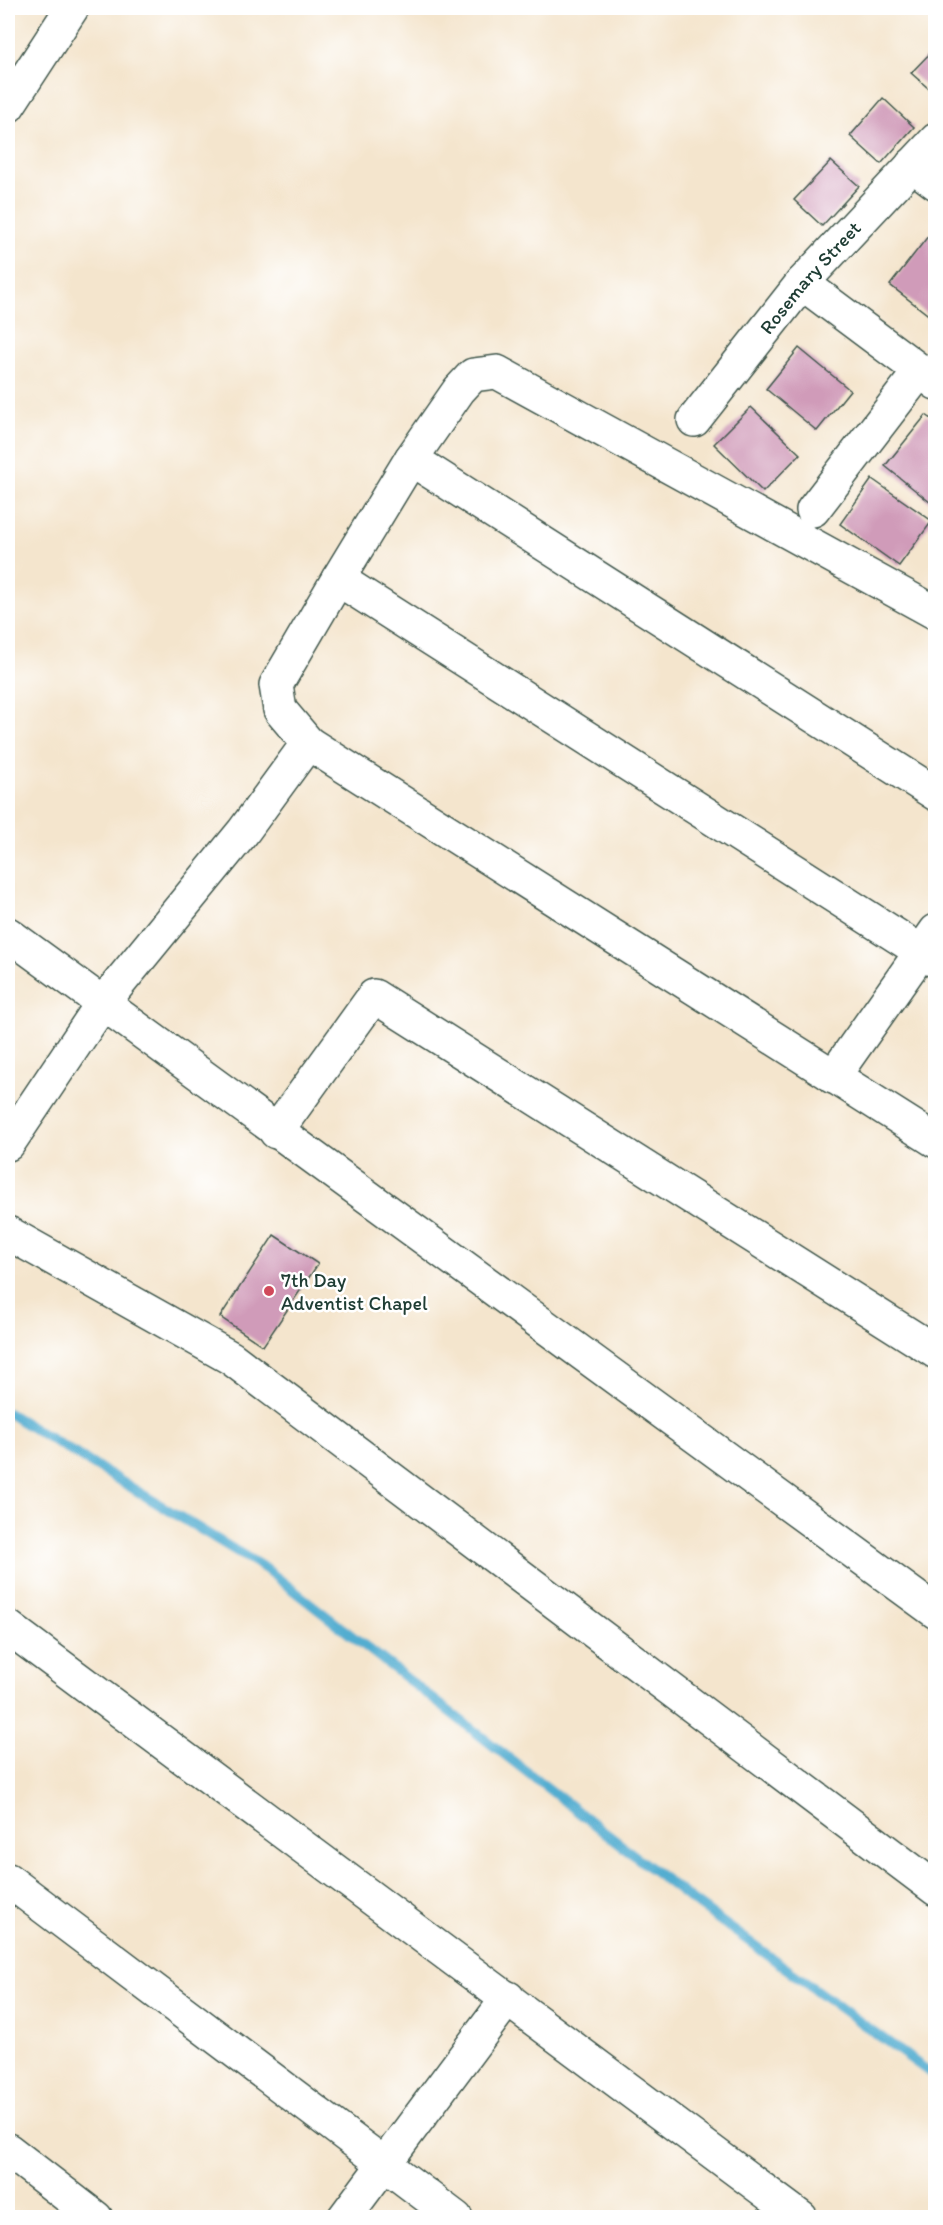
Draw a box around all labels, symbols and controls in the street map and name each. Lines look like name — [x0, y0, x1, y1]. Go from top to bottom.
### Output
street label: Rosemary Street — [754, 216, 866, 339]
place label: 7th Day Adventist Chapel — [281, 1268, 428, 1315]
marker: 7th Day Adventist Chapel — [262, 1284, 276, 1298]

